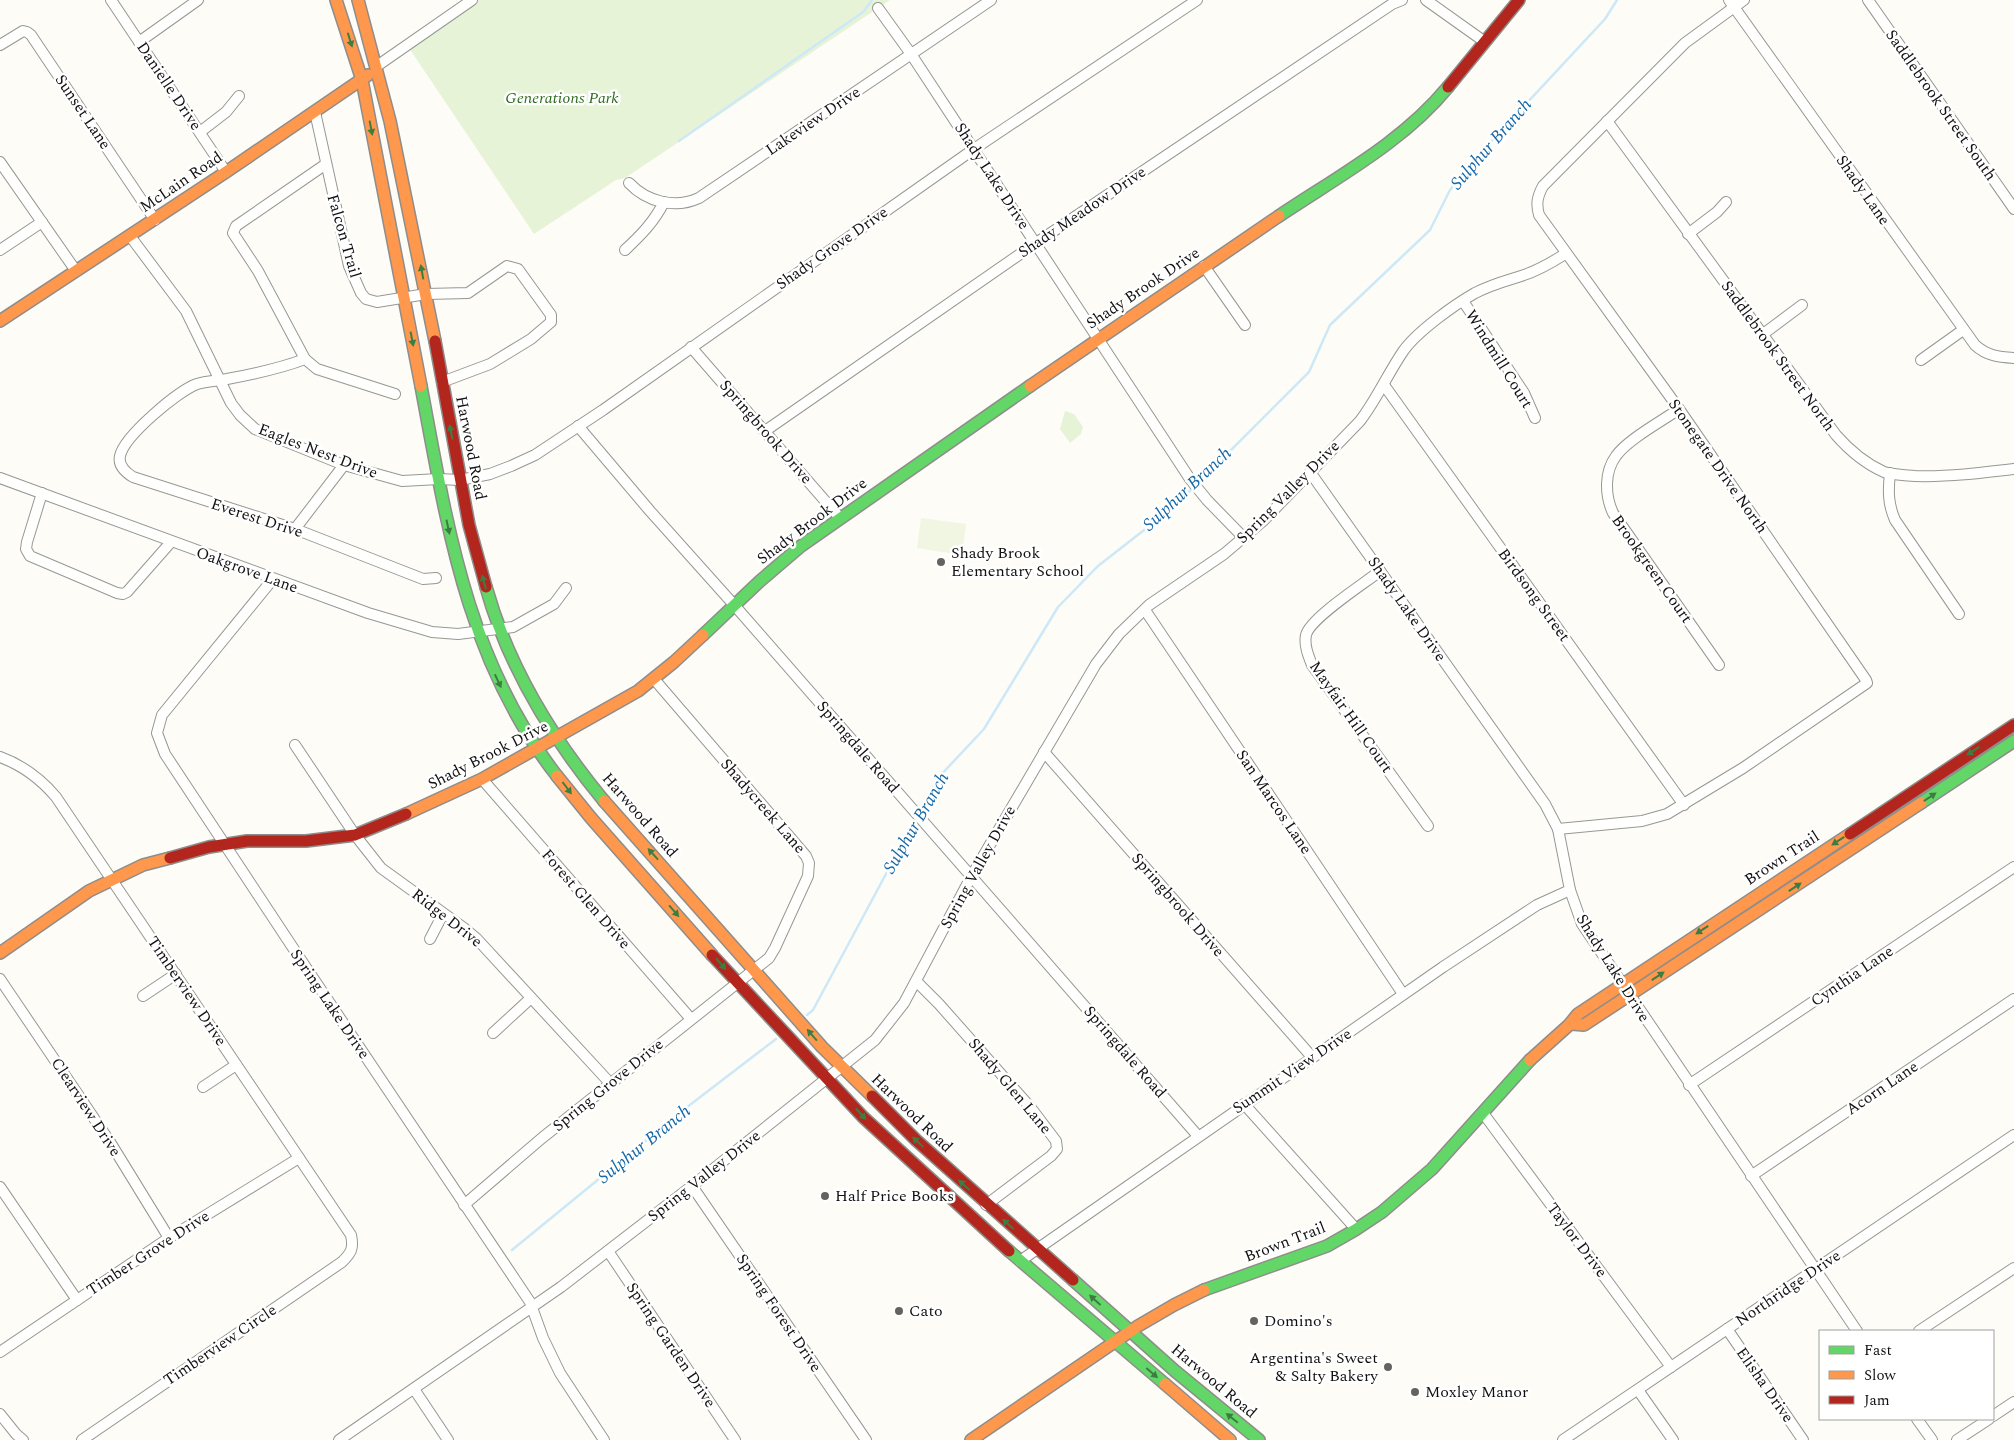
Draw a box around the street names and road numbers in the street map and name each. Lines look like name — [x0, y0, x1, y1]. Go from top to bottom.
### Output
street label: Saddlebrook Street South — [1880, 24, 2002, 186]
street label: Danielle Drive — [130, 37, 208, 135]
street label: Sunset Lane — [49, 70, 117, 154]
street label: Lakeview Drive — [761, 80, 865, 162]
street label: Shady Lake Drive — [948, 118, 1036, 234]
street label: McLain Road — [135, 145, 227, 219]
street label: Shady Lane — [1830, 150, 1896, 230]
street label: Shady Meadow Drive — [1013, 160, 1151, 264]
street label: Falcon Trail — [321, 191, 367, 281]
street label: Shady Grove Drive — [771, 200, 893, 296]
street label: Shady Brook Drive — [1081, 241, 1205, 335]
street label: Saddlebrook Street North — [1715, 276, 1841, 436]
street label: Windmill Court — [1459, 305, 1539, 413]
street label: Springbrook Drive — [714, 374, 818, 490]
street label: Harwood Road — [449, 394, 493, 502]
street label: Stonegate Drive North — [1662, 394, 1774, 538]
street label: Eagles Nest Drive — [255, 417, 381, 485]
street label: Spring Valley Drive — [1231, 435, 1345, 549]
street label: Shady Brook Drive — [752, 472, 872, 570]
street label: Everest Drive — [208, 492, 306, 544]
street label: Brookgreen Court — [1606, 510, 1699, 628]
street label: Oakgrove Lane — [193, 540, 301, 600]
street label: Birdsong Street — [1492, 543, 1576, 647]
street label: Shady Lake Drive — [1362, 552, 1452, 666]
street label: Mayfair Hill Court — [1303, 656, 1399, 778]
street label: Springdale Road — [811, 695, 905, 799]
street label: Shady Brook Drive — [424, 714, 552, 796]
street label: San Marcos Lane — [1230, 745, 1318, 859]
street label: Shadycreek Lane — [715, 753, 811, 859]
street label: Harwood Road — [596, 767, 684, 863]
street label: Spring Valley Drive — [934, 801, 1022, 933]
street label: Brown Trail — [1740, 825, 1824, 891]
street label: Forest Glen Drive — [536, 844, 636, 954]
street label: Springbrook Drive — [1126, 847, 1230, 963]
street label: Ridge Drive — [406, 883, 488, 953]
street label: Shady Lake Drive — [1570, 909, 1656, 1027]
street label: Timberview Drive — [141, 931, 233, 1051]
street label: Cynthia Lane — [1806, 939, 1898, 1013]
street label: Spring Lake Drive — [284, 944, 376, 1064]
street label: Springdale Road — [1078, 1000, 1172, 1104]
street label: Summit View Drive — [1227, 1022, 1357, 1120]
street label: Spring Grove Drive — [547, 1033, 669, 1137]
street label: Shady Glen Lane — [962, 1033, 1058, 1139]
street label: Clearview Drive — [45, 1053, 127, 1161]
street label: Acorn Lane — [1841, 1055, 1923, 1121]
street label: Harwood Road — [866, 1068, 958, 1158]
street label: Spring Valley Drive — [642, 1124, 766, 1228]
street label: Taylor Drive — [1541, 1197, 1613, 1283]
street label: Timber Grove Drive — [82, 1204, 214, 1302]
street label: Brown Trail — [1241, 1216, 1329, 1268]
street label: Northridge Drive — [1730, 1244, 1846, 1332]
street label: Spring Forest Drive — [730, 1249, 828, 1377]
street label: Spring Garden Drive — [620, 1278, 722, 1412]
street label: Timberview Circle — [159, 1298, 281, 1392]
street label: Harwood Road — [1166, 1338, 1262, 1424]
street label: Elisha Drive — [1730, 1342, 1800, 1428]

